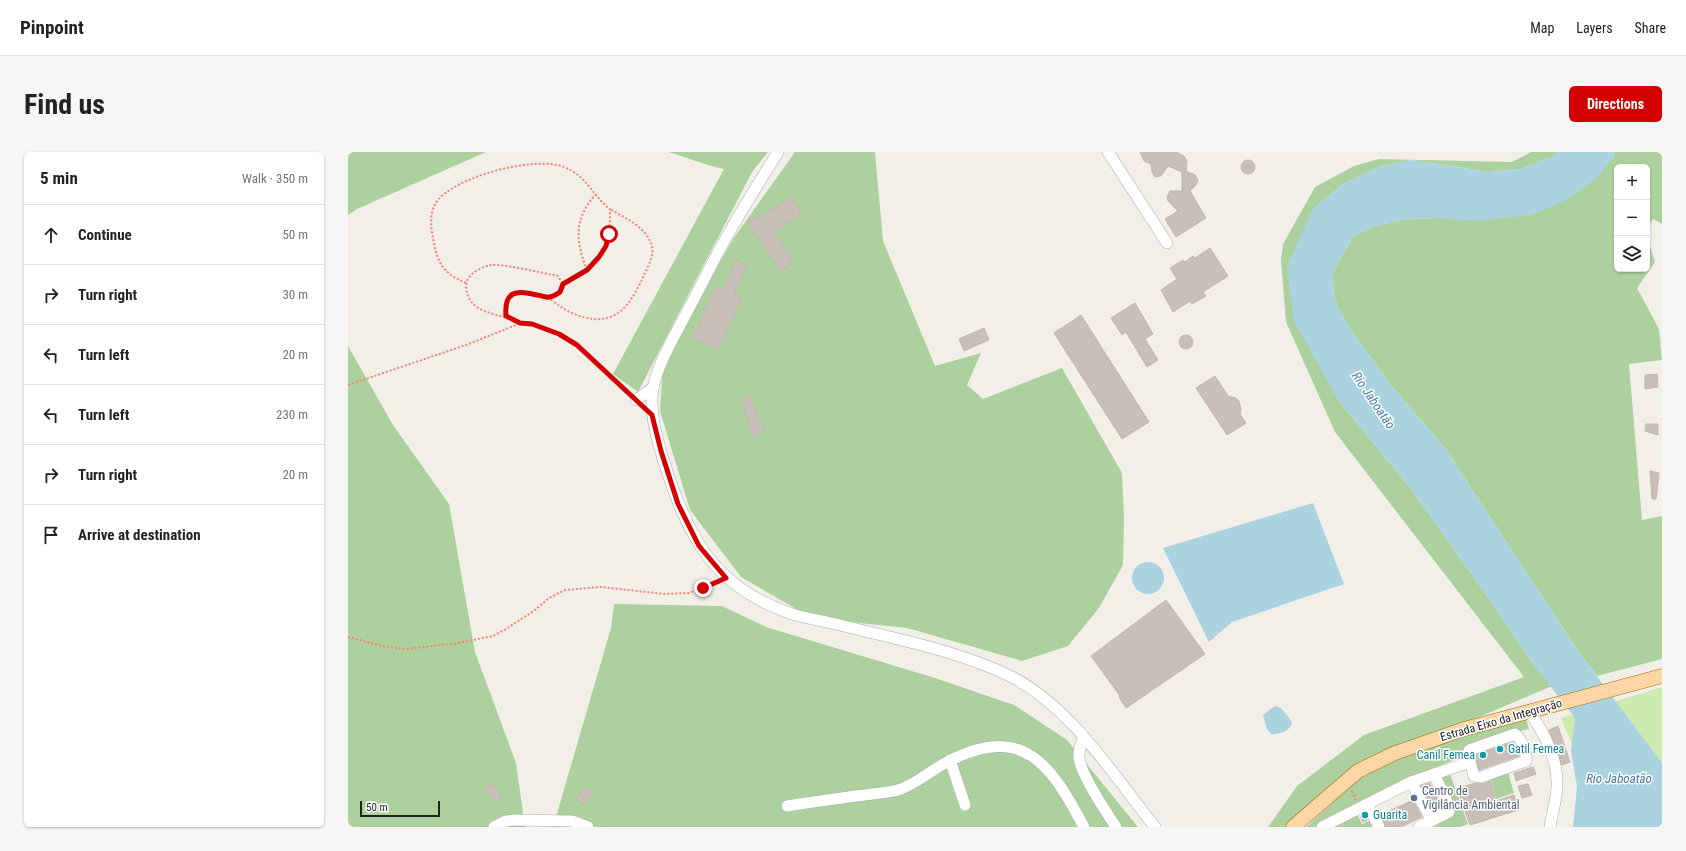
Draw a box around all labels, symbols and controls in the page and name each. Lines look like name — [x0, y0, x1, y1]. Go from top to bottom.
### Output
text: Pinpoint — [20, 16, 84, 39]
text: Map — [1530, 20, 1554, 36]
text: Layers — [1576, 20, 1613, 36]
text: Share — [1635, 20, 1666, 36]
button: Directions — [1569, 86, 1662, 122]
text: Find us — [24, 88, 105, 121]
map controls — [1614, 164, 1650, 272]
button: + — [1614, 164, 1650, 200]
text: 5 min — [40, 168, 78, 188]
text: Walk · 350 m — [242, 171, 308, 186]
button: − — [1614, 200, 1650, 236]
icon: ahead — [40, 224, 62, 246]
route start — [600, 225, 618, 243]
text: Continue — [78, 226, 132, 244]
text: 50 m — [282, 227, 308, 242]
button: layers — [1614, 236, 1650, 272]
icon: right — [40, 284, 62, 306]
text: Turn right — [78, 286, 137, 304]
text: 30 m — [282, 287, 308, 302]
icon: left — [40, 344, 62, 366]
text: Turn left — [78, 346, 129, 364]
text: 20 m — [282, 347, 308, 362]
water label: Rio Jaboatão — [1349, 369, 1398, 432]
icon: left — [40, 404, 62, 426]
text: Turn left — [78, 406, 129, 424]
text: 230 m — [276, 407, 308, 422]
icon: right — [40, 464, 62, 486]
text: Turn right — [78, 466, 137, 484]
text: 20 m — [282, 467, 308, 482]
icon: arrive — [40, 524, 62, 546]
text: Arrive at destination — [78, 526, 201, 544]
route end — [694, 579, 712, 597]
street label: Estrada Eixo da Integração — [1438, 696, 1564, 744]
place label: Gatil Femea — [1508, 742, 1565, 756]
marker: Gatil Femea — [1495, 744, 1505, 754]
place label: Canil Femea — [1417, 748, 1475, 762]
marker: Canil Femea — [1478, 750, 1488, 760]
water label: Rio Jaboatão — [1586, 771, 1652, 786]
place label: Centro de Vigilância Ambiental — [1422, 784, 1519, 812]
marker: Centro de Vigilância Ambiental — [1409, 793, 1419, 803]
scale bar — [360, 799, 440, 818]
text: 50 m — [366, 801, 388, 814]
place label: Guarita — [1373, 808, 1408, 822]
marker: Guarita — [1360, 810, 1370, 820]

